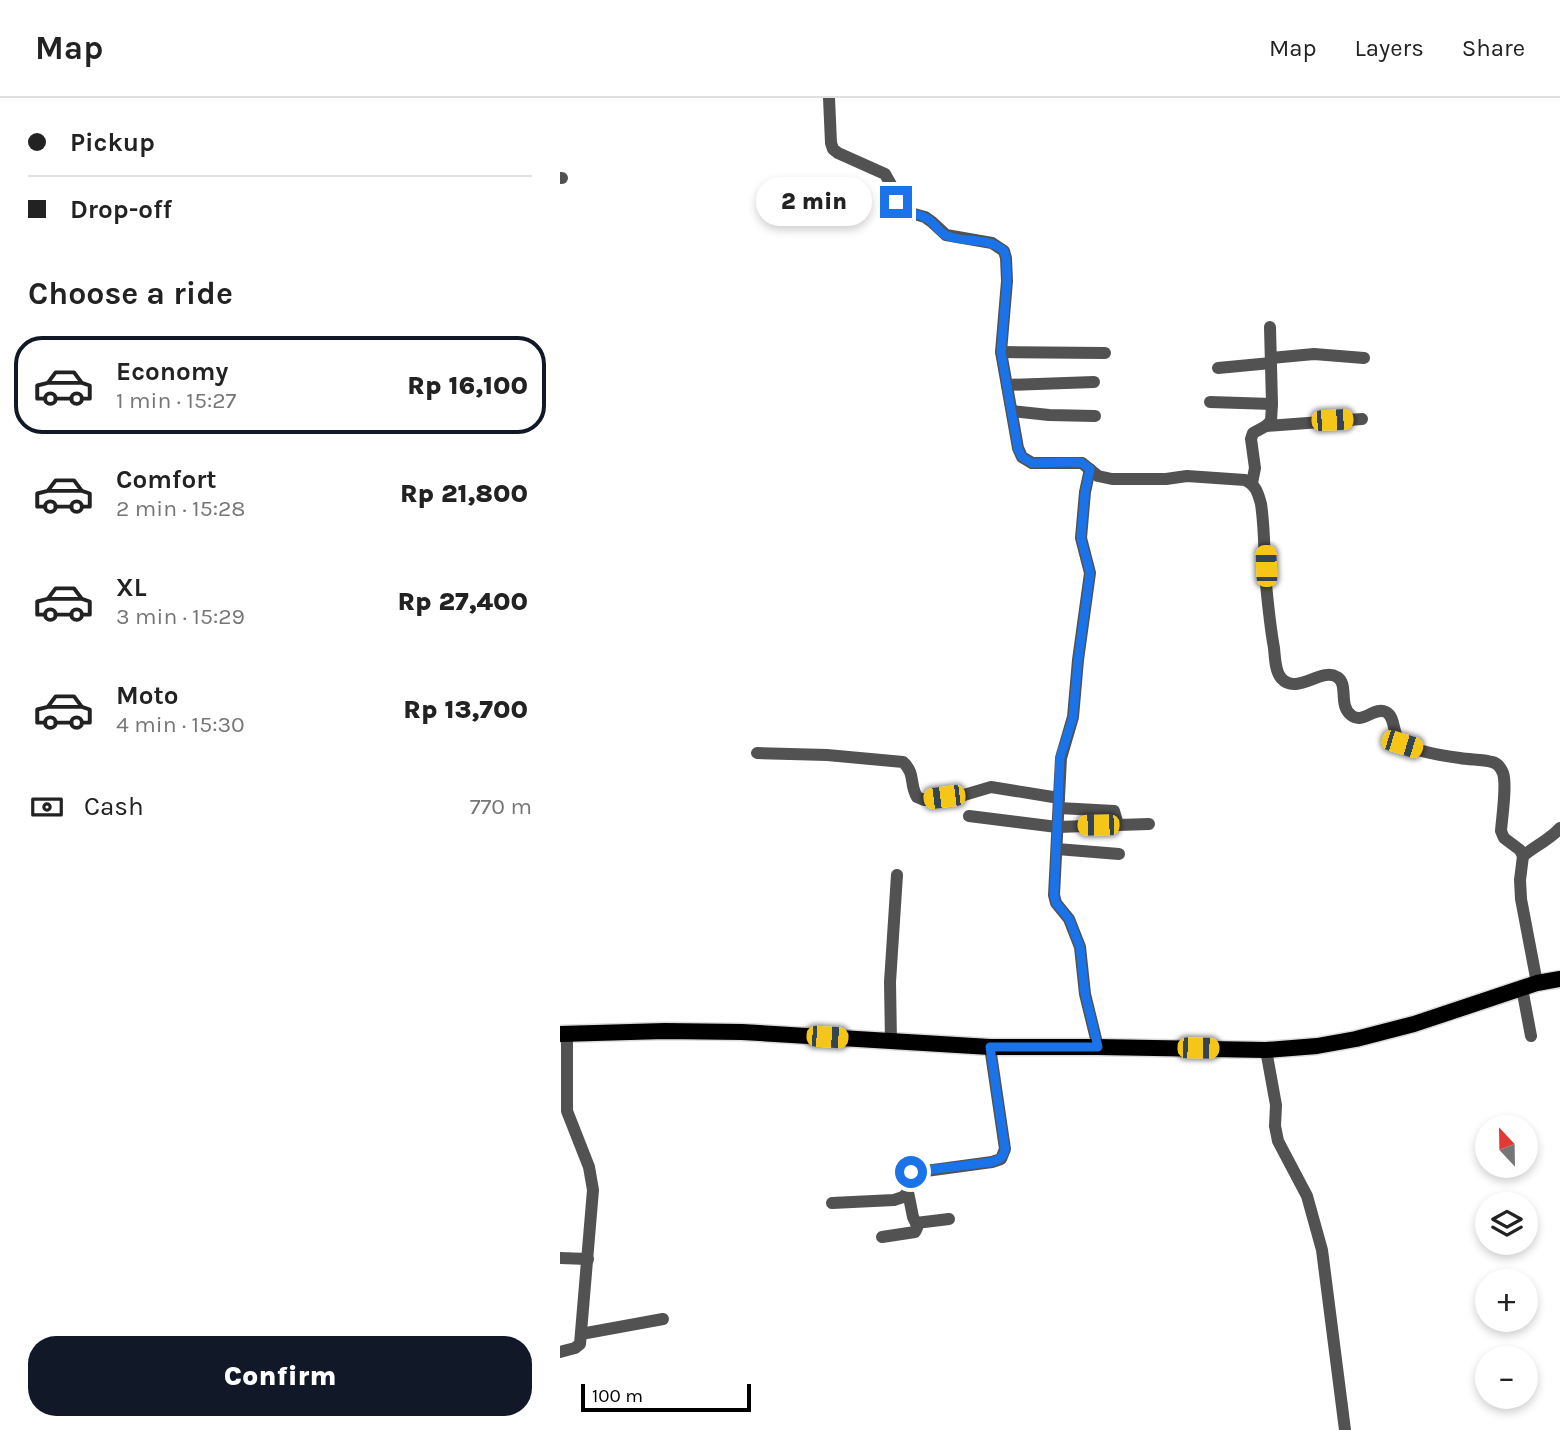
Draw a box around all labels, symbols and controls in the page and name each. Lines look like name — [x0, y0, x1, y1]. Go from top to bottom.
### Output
text: Map — [35, 29, 103, 67]
text: Map — [1269, 34, 1317, 62]
text: Layers — [1355, 34, 1424, 62]
text: Share — [1462, 34, 1525, 62]
text: Pickup — [70, 127, 155, 158]
callout: 2 min — [756, 178, 872, 226]
route end — [880, 186, 912, 218]
text: 2 min — [781, 188, 847, 215]
text: Drop-off — [70, 194, 172, 225]
text: Choose a ride — [28, 275, 233, 312]
icon: car — [32, 354, 95, 417]
text: Economy — [116, 356, 228, 387]
text: Rp 16,100 — [407, 370, 528, 401]
text: 1 min · 15:27 — [116, 387, 236, 414]
car — [1311, 408, 1354, 432]
icon: car — [32, 462, 95, 525]
text: Comfort — [116, 464, 217, 495]
text: Rp 21,800 — [400, 478, 528, 509]
text: 2 min · 15:28 — [116, 495, 245, 522]
car — [1255, 545, 1278, 587]
icon: car — [32, 570, 95, 633]
text: XL — [116, 572, 147, 603]
text: Rp 27,400 — [397, 586, 528, 617]
text: 3 min · 15:29 — [116, 603, 245, 630]
icon: car — [32, 678, 95, 741]
text: Moto — [116, 680, 178, 711]
text: Rp 13,700 — [403, 694, 528, 725]
text: 4 min · 15:30 — [116, 711, 245, 738]
car — [1379, 728, 1426, 760]
car — [922, 784, 967, 810]
icon: cash — [28, 788, 66, 826]
text: Cash — [84, 791, 144, 822]
text: 770 m — [470, 793, 532, 820]
car — [1077, 814, 1120, 836]
car — [806, 1025, 849, 1049]
car — [1177, 1037, 1220, 1059]
north arrow — [1475, 1115, 1538, 1178]
map controls — [1475, 1115, 1538, 1409]
route start — [895, 1156, 927, 1188]
button: layers — [1475, 1192, 1538, 1255]
button: + — [1475, 1269, 1538, 1332]
button: Confirm — [28, 1336, 532, 1416]
button: − — [1475, 1346, 1538, 1409]
scale bar — [581, 1381, 751, 1413]
text: 100 m — [592, 1385, 643, 1407]

